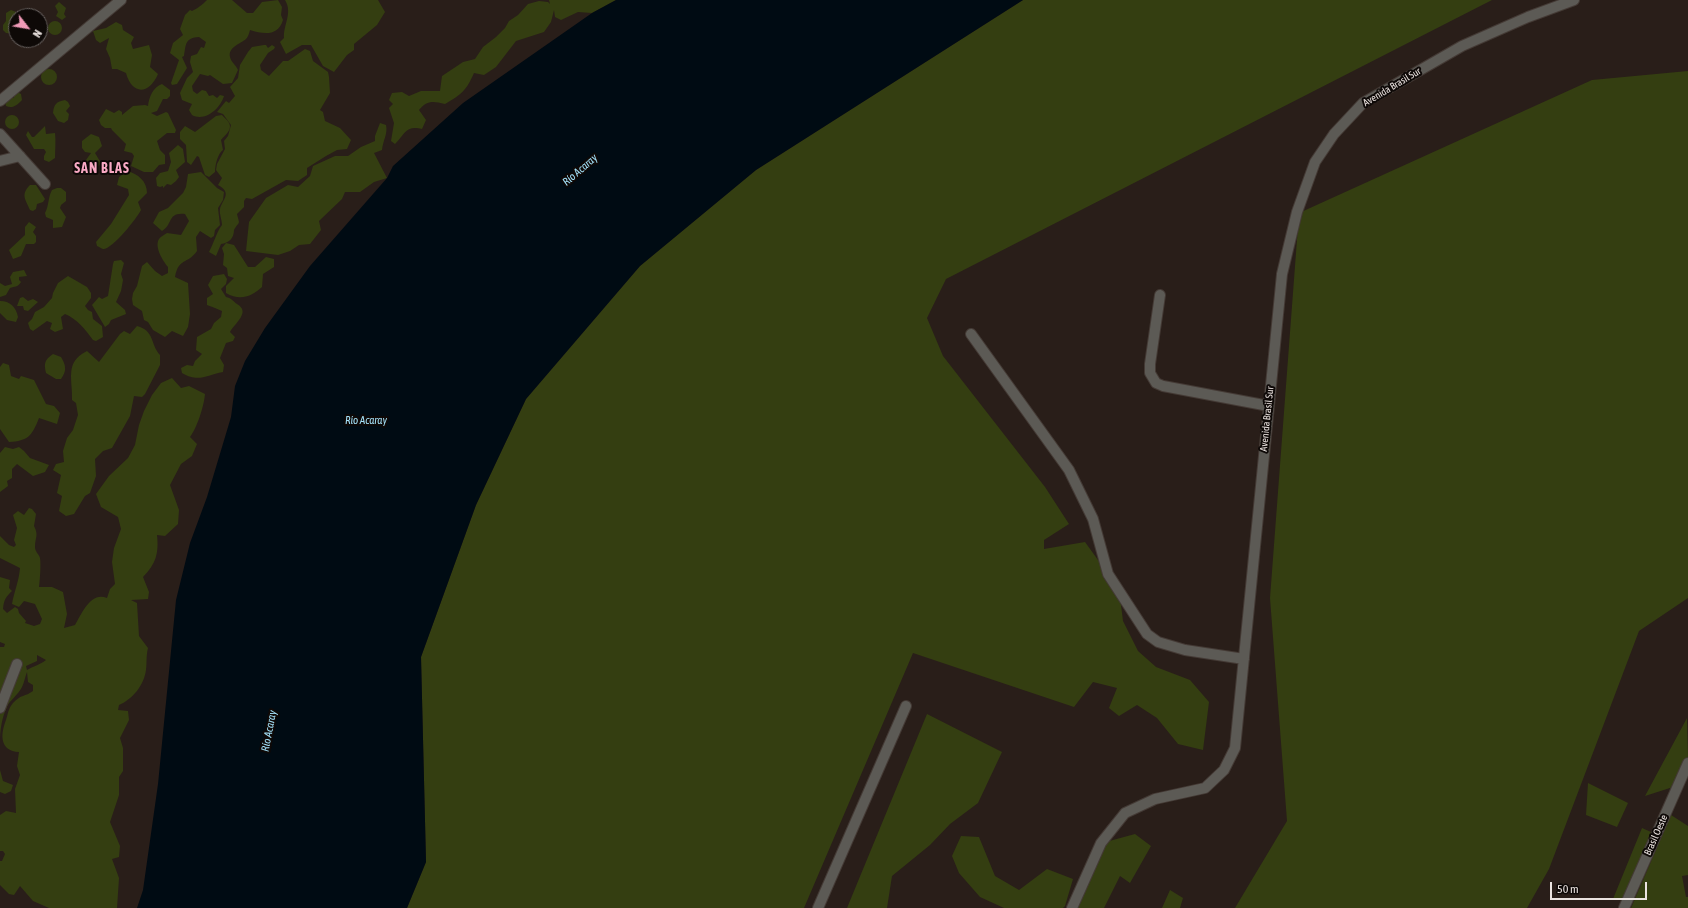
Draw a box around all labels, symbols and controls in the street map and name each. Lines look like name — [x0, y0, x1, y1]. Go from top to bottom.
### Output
north arrow — [8, 8, 48, 48]
text: N — [31, 28, 44, 40]
street label: Avenida Brasil Sur — [1361, 65, 1423, 109]
water label: Río Acaray — [560, 151, 600, 189]
district label: SAN BLAS — [74, 161, 130, 177]
street label: Avenida Brasil Sur — [1258, 386, 1276, 452]
water label: Río Acaray — [345, 414, 387, 428]
water label: Río Acaray — [259, 709, 279, 753]
street label: Brasil Oeste — [1642, 813, 1670, 857]
scale bar — [1552, 874, 1649, 900]
text: 50 m — [1557, 882, 1579, 896]

